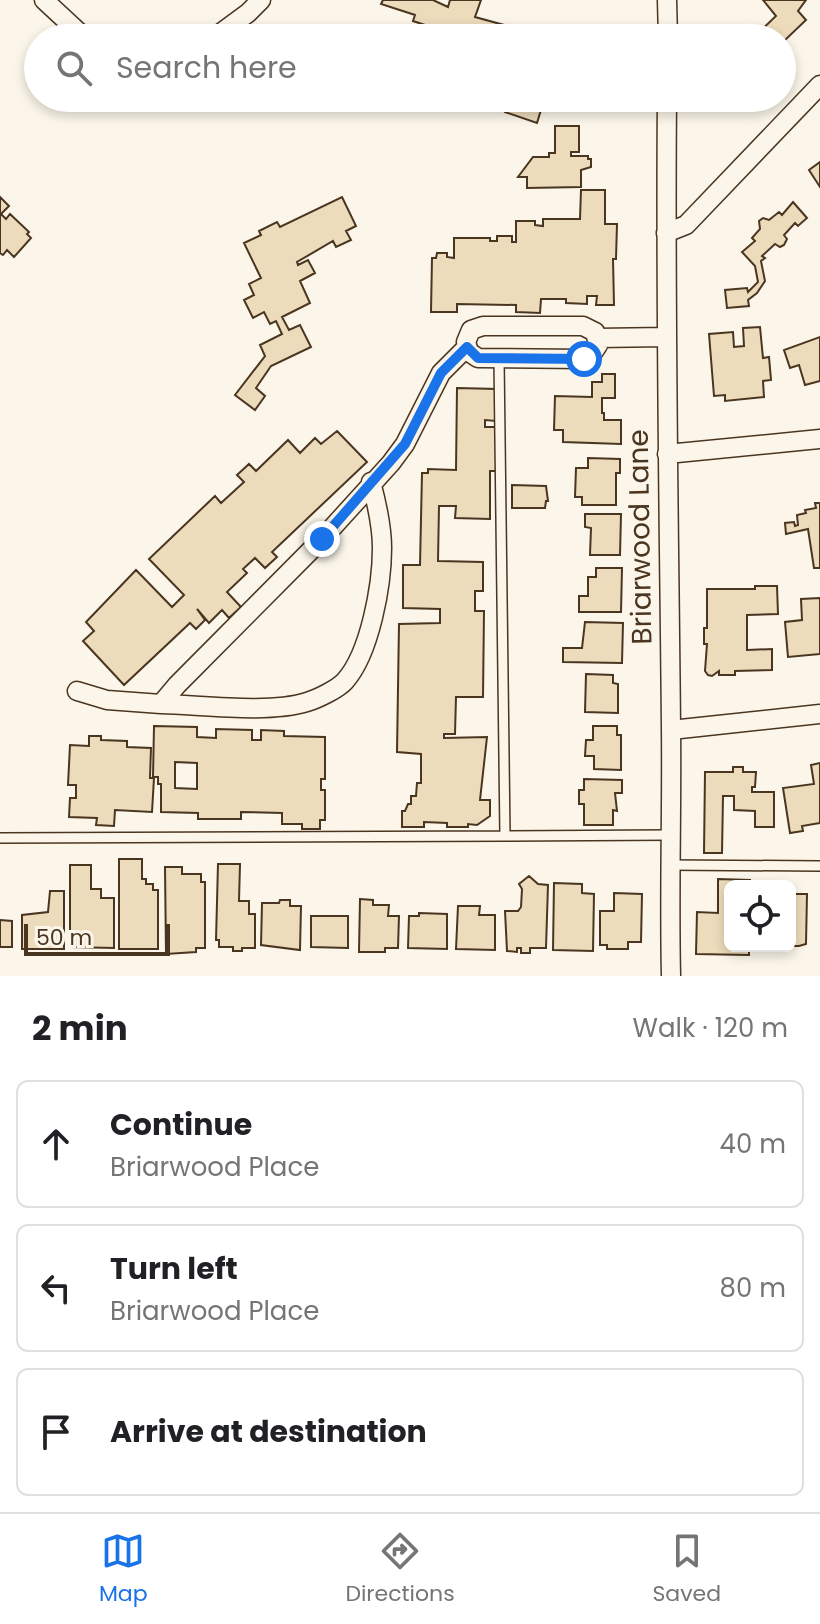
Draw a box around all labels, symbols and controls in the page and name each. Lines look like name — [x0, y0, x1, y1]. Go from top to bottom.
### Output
search box — [24, 24, 796, 112]
icon: search — [52, 46, 96, 90]
text: Search here — [116, 46, 297, 89]
route start — [566, 341, 602, 377]
street label: Briarwood Lane — [619, 429, 661, 645]
route end — [304, 521, 340, 557]
map controls — [724, 880, 796, 952]
button: locate — [724, 880, 796, 952]
scale bar — [24, 920, 170, 956]
text: 50 m — [36, 922, 92, 953]
text: 2 min — [32, 1004, 128, 1052]
text: Walk · 120 m — [633, 1010, 788, 1046]
text: Continue — [110, 1103, 252, 1146]
icon: ahead — [34, 1122, 78, 1166]
text: 40 m — [720, 1126, 786, 1162]
text: Briarwood Place — [110, 1149, 319, 1185]
text: Turn left — [110, 1247, 238, 1290]
icon: left — [34, 1266, 78, 1310]
text: 80 m — [720, 1270, 786, 1306]
text: Briarwood Place — [110, 1293, 319, 1329]
icon: arrive — [34, 1410, 78, 1454]
text: Arrive at destination — [110, 1410, 427, 1453]
tab: Map — [99, 1529, 148, 1610]
tab: Directions — [345, 1529, 455, 1610]
tab: Saved — [652, 1529, 721, 1610]

